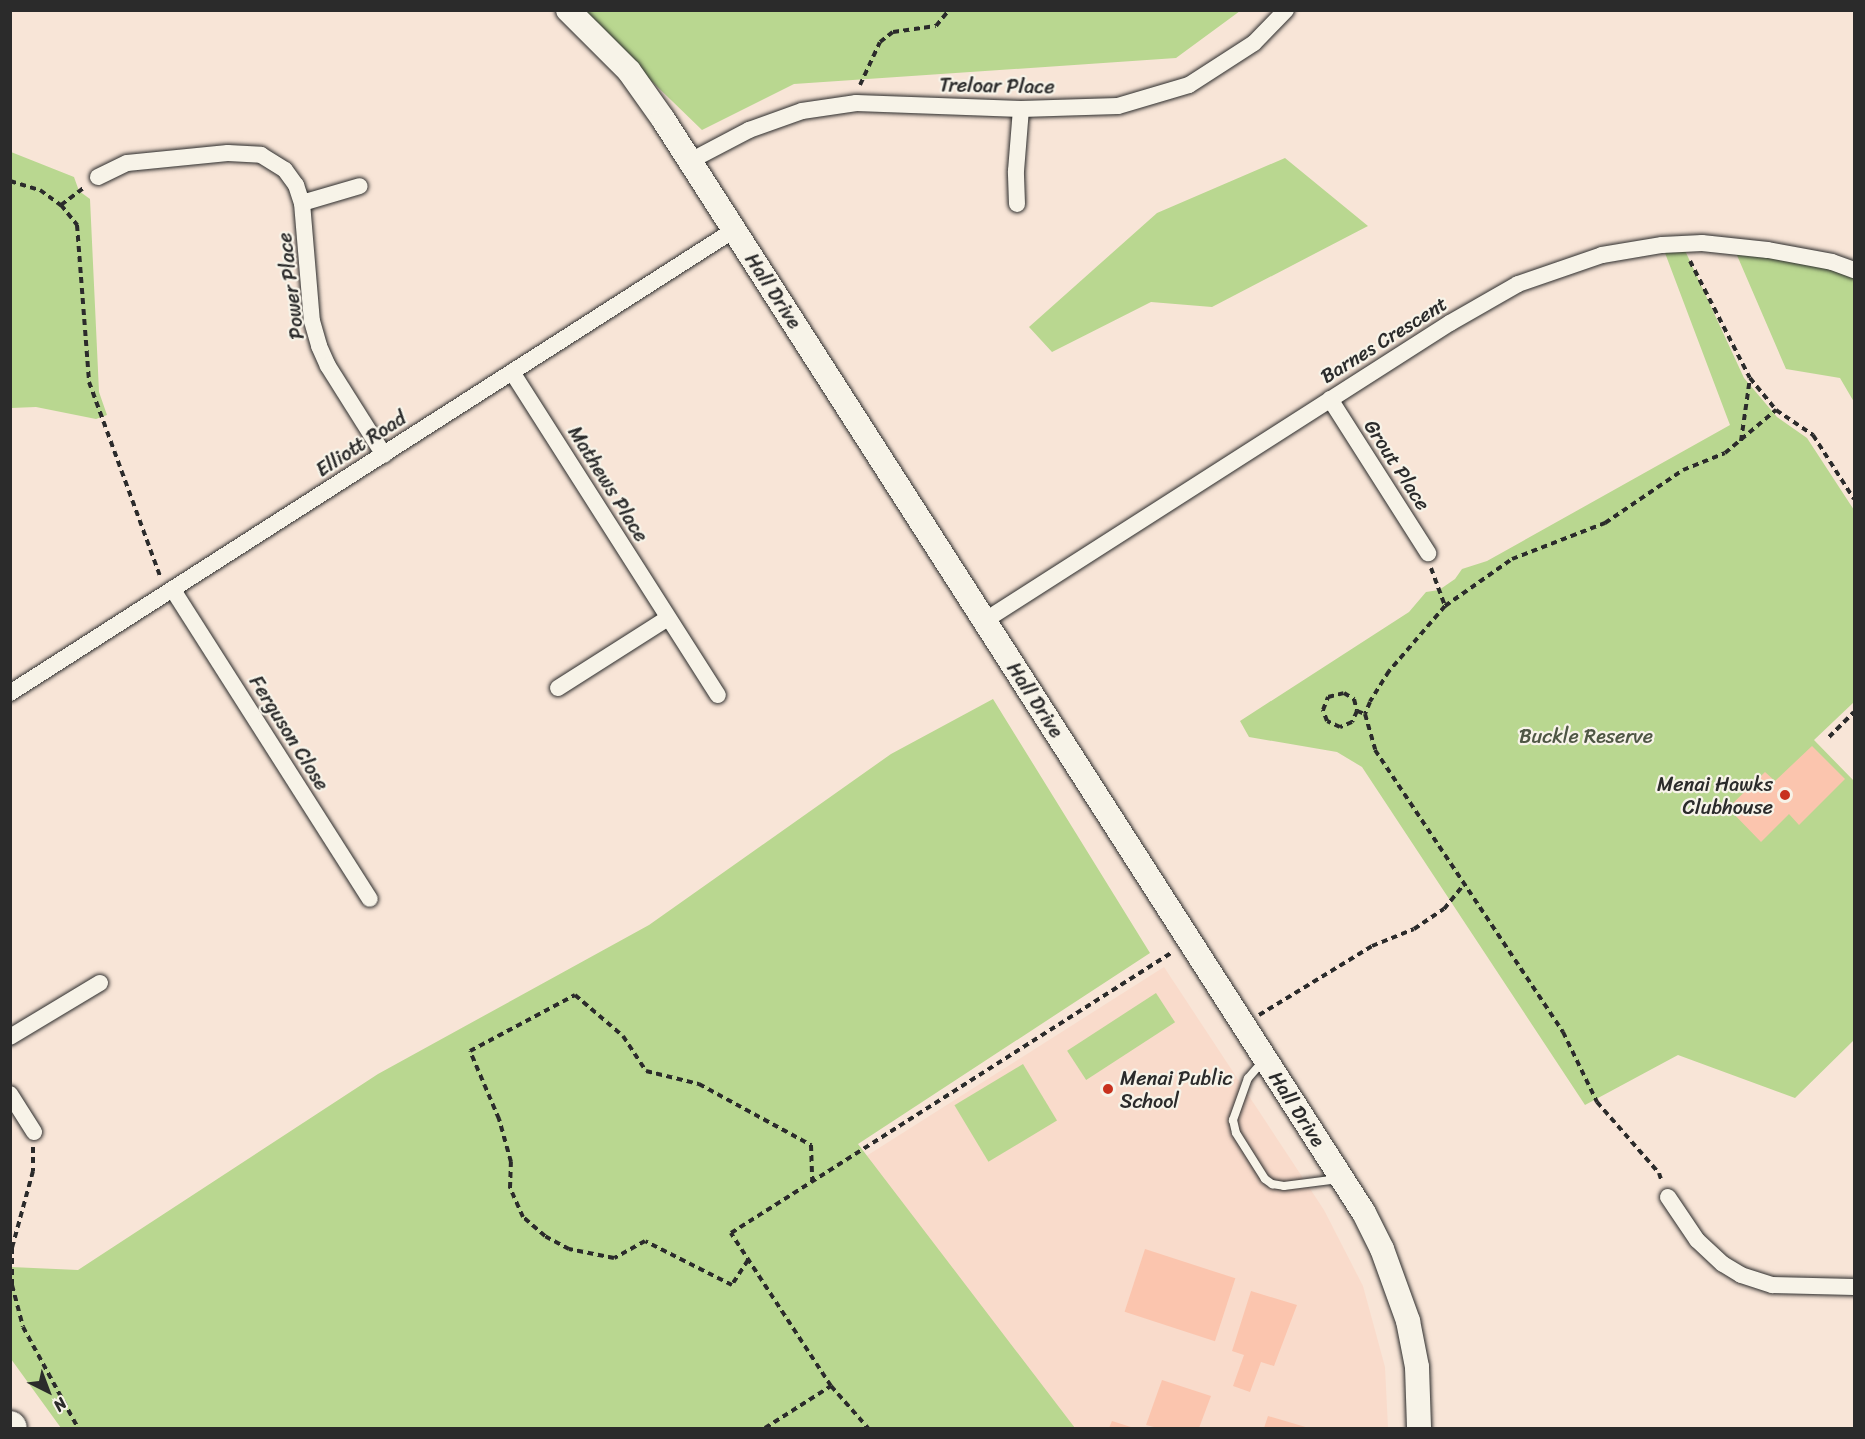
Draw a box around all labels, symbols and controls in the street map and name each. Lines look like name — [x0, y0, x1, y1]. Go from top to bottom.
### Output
street label: Treloar Place — [939, 73, 1055, 99]
street label: Power Place — [273, 231, 309, 341]
street label: Hall Drive — [740, 248, 806, 334]
street label: Barnes Crescent — [1316, 291, 1452, 389]
street label: Elliott Road — [311, 406, 411, 482]
street label: Grout Place — [1359, 415, 1435, 515]
street label: Mathews Place — [563, 422, 653, 546]
street label: Hall Drive — [1002, 657, 1068, 743]
street label: Ferguson Close — [244, 671, 334, 795]
park label: Buckle Reserve — [1519, 724, 1653, 748]
place label: Menai Hawks Clubhouse — [1658, 772, 1773, 819]
marker: Menai Hawks Clubhouse — [1778, 788, 1792, 802]
place label: Menai Public School — [1120, 1066, 1233, 1113]
street label: Hall Drive — [1264, 1066, 1330, 1152]
marker: Menai Public School — [1101, 1082, 1115, 1096]
north arrow — [18, 1361, 78, 1421]
text: N — [47, 1390, 74, 1419]

